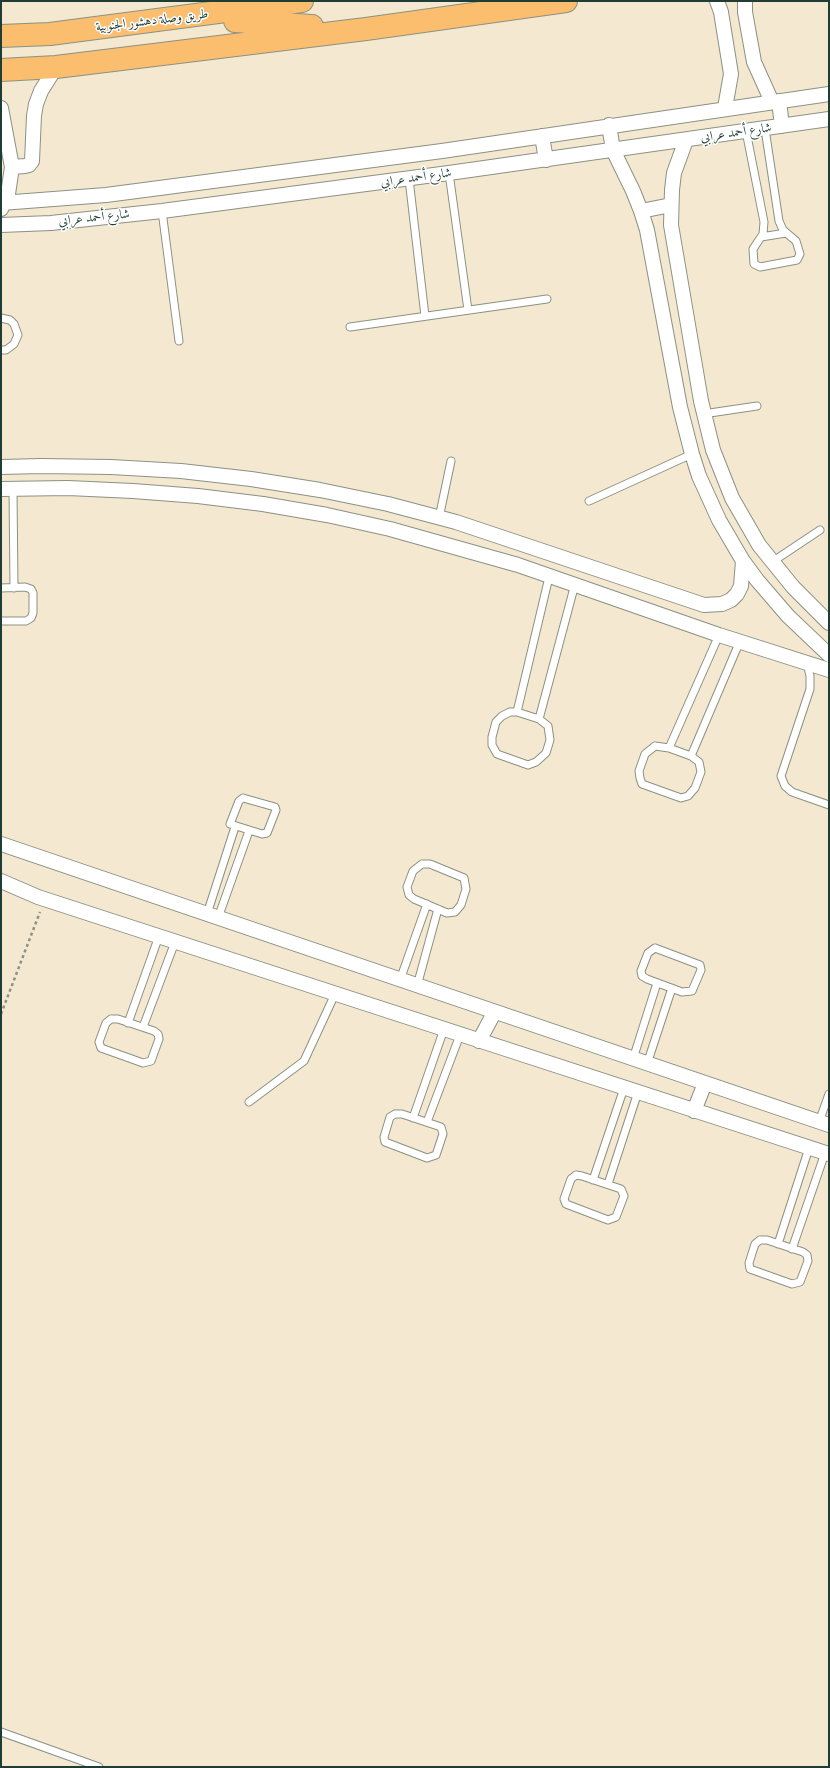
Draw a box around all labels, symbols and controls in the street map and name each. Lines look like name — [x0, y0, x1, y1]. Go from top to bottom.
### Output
street label: طريق وصلة دهشور الجنوبية — [95, 6, 209, 36]
street label: شارع أحمد عرابي — [699, 120, 773, 146]
street label: شارع أحمد عرابي — [379, 165, 453, 191]
street label: شارع أحمد عرابي — [58, 206, 130, 230]

